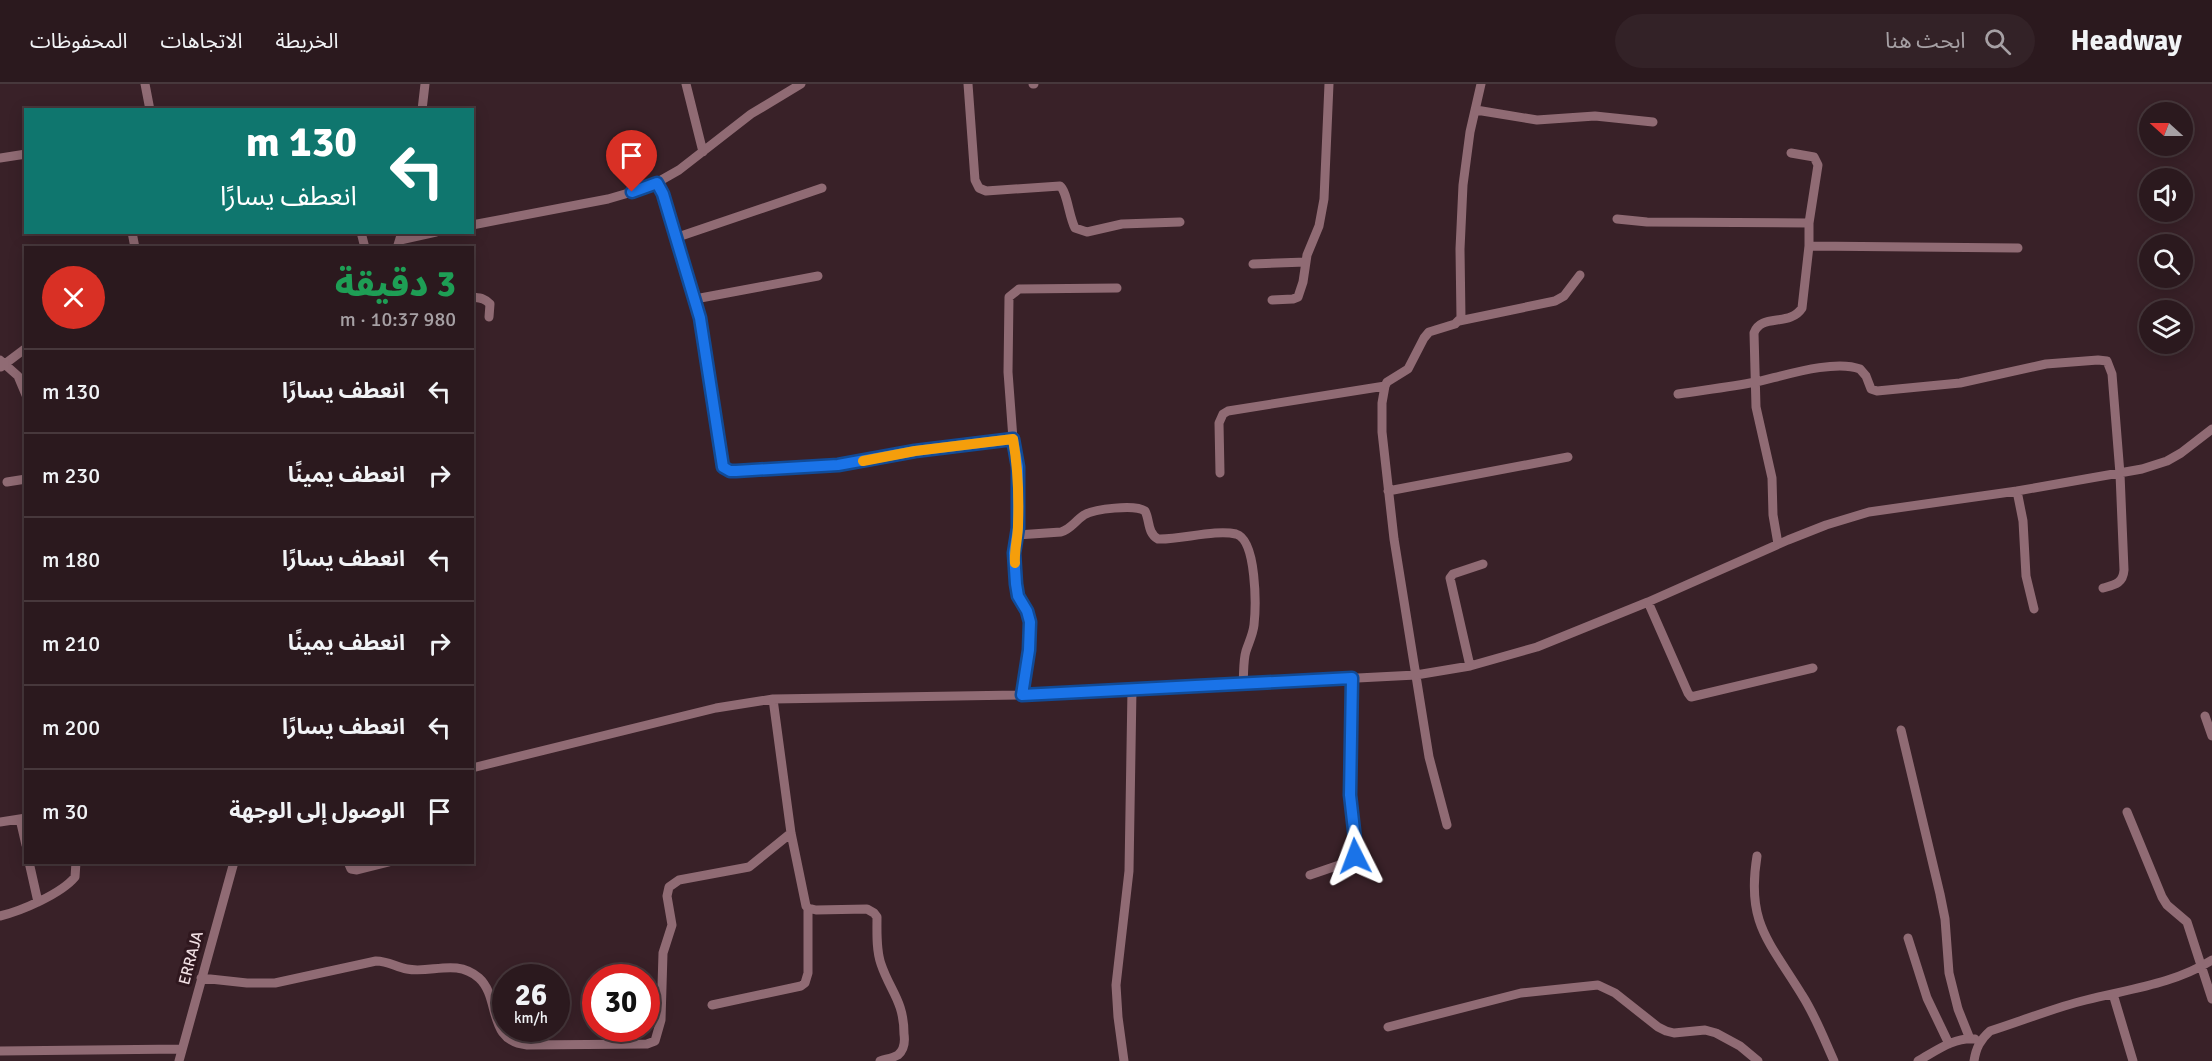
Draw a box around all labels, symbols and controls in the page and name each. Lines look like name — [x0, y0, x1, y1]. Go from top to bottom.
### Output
search box — [1615, 14, 2035, 68]
text: Headway — [2071, 24, 2182, 58]
icon: search — [1981, 25, 2014, 58]
text: ابحث هنا — [1885, 27, 1966, 54]
text: المحفوظات — [30, 28, 127, 54]
text: الاتجاهات — [160, 28, 242, 54]
text: الخريطة — [275, 28, 338, 54]
north arrow — [2139, 102, 2193, 156]
map controls — [2139, 102, 2193, 354]
text: 130 m — [246, 117, 357, 168]
pin — [606, 130, 657, 192]
icon: left — [378, 132, 456, 210]
icon: arrive — [615, 139, 648, 172]
button: sound — [2139, 168, 2193, 222]
text: انعطف يسارًا — [220, 180, 357, 213]
button: search — [2139, 234, 2193, 288]
text: 3 دقيقة — [335, 262, 456, 307]
button: close — [42, 266, 105, 329]
button: layers — [2139, 300, 2193, 354]
text: 980 m · 10:37 — [340, 307, 456, 332]
icon: left — [423, 375, 456, 408]
text: انعطف يسارًا — [282, 377, 405, 404]
text: 130 m — [42, 378, 100, 405]
icon: right — [423, 459, 456, 492]
text: انعطف يمينًا — [288, 461, 405, 488]
text: 230 m — [42, 462, 100, 489]
icon: left — [423, 543, 456, 576]
text: انعطف يسارًا — [282, 545, 405, 572]
text: 180 m — [42, 546, 100, 573]
icon: right — [423, 627, 456, 660]
text: انعطف يمينًا — [288, 629, 405, 656]
text: 210 m — [42, 630, 100, 657]
icon: left — [423, 711, 456, 744]
text: انعطف يسارًا — [282, 713, 405, 740]
text: 200 m — [42, 714, 100, 741]
icon: arrive — [423, 795, 456, 828]
text: الوصول إلى الوجهة — [229, 797, 405, 824]
text: 30 m — [42, 798, 88, 825]
position arrow — [1323, 824, 1387, 888]
street label: ERRAJA — [174, 929, 208, 987]
speed limit sign: 30 — [582, 964, 660, 1042]
text: 26 — [515, 977, 547, 1014]
text: km/h — [514, 1009, 548, 1027]

